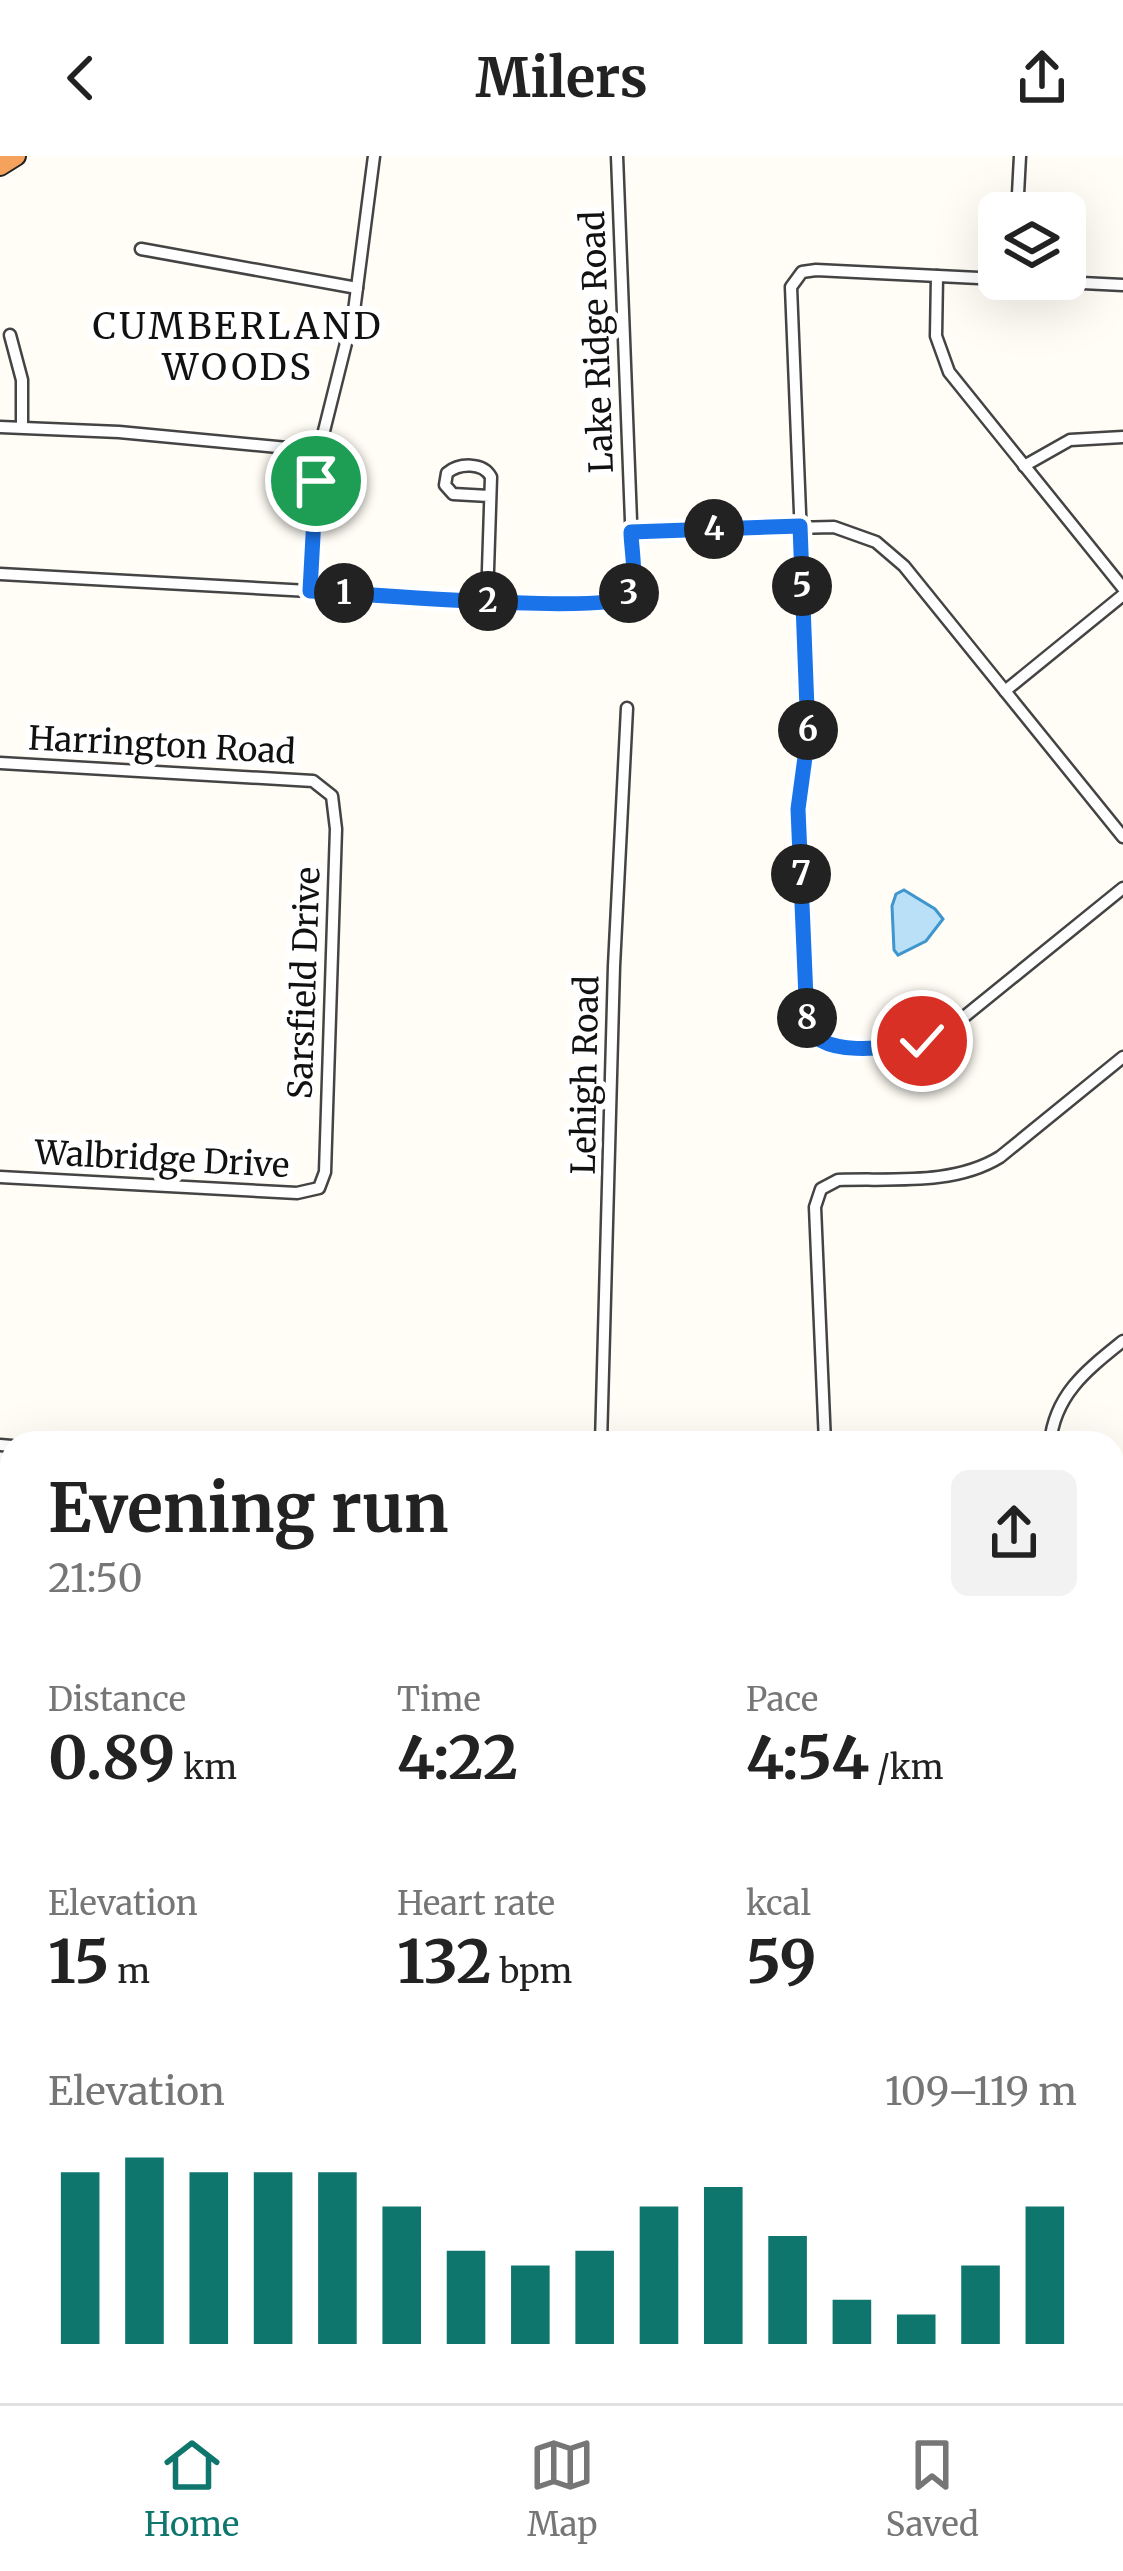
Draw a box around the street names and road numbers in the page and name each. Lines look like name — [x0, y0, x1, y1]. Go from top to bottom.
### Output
street label: Lake Ridge Road — [572, 210, 622, 474]
street label: Harrington Road — [27, 718, 297, 772]
street label: Sarsfield Drive — [279, 866, 329, 1100]
street label: Lehigh Road — [563, 975, 607, 1175]
street label: Walbridge Drive — [33, 1132, 290, 1186]

